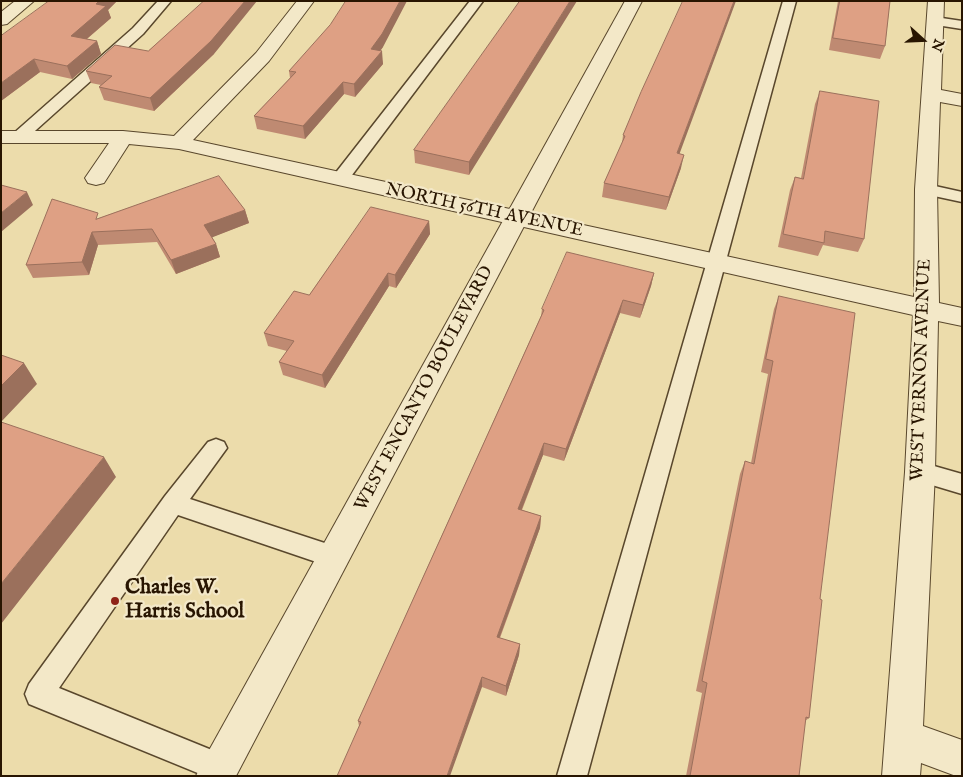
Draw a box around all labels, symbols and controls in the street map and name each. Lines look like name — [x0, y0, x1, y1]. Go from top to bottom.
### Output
north arrow — [898, 15, 948, 65]
text: N — [927, 36, 948, 54]
street label: NORTH 56TH AVENUE — [383, 180, 585, 242]
street label: WEST VERNON AVENUE — [907, 259, 937, 481]
street label: WEST ENCANTO BOULEVARD — [351, 263, 499, 515]
place label: Charles W. Harris School — [125, 576, 244, 626]
marker: Charles W. Harris School — [109, 595, 121, 607]

